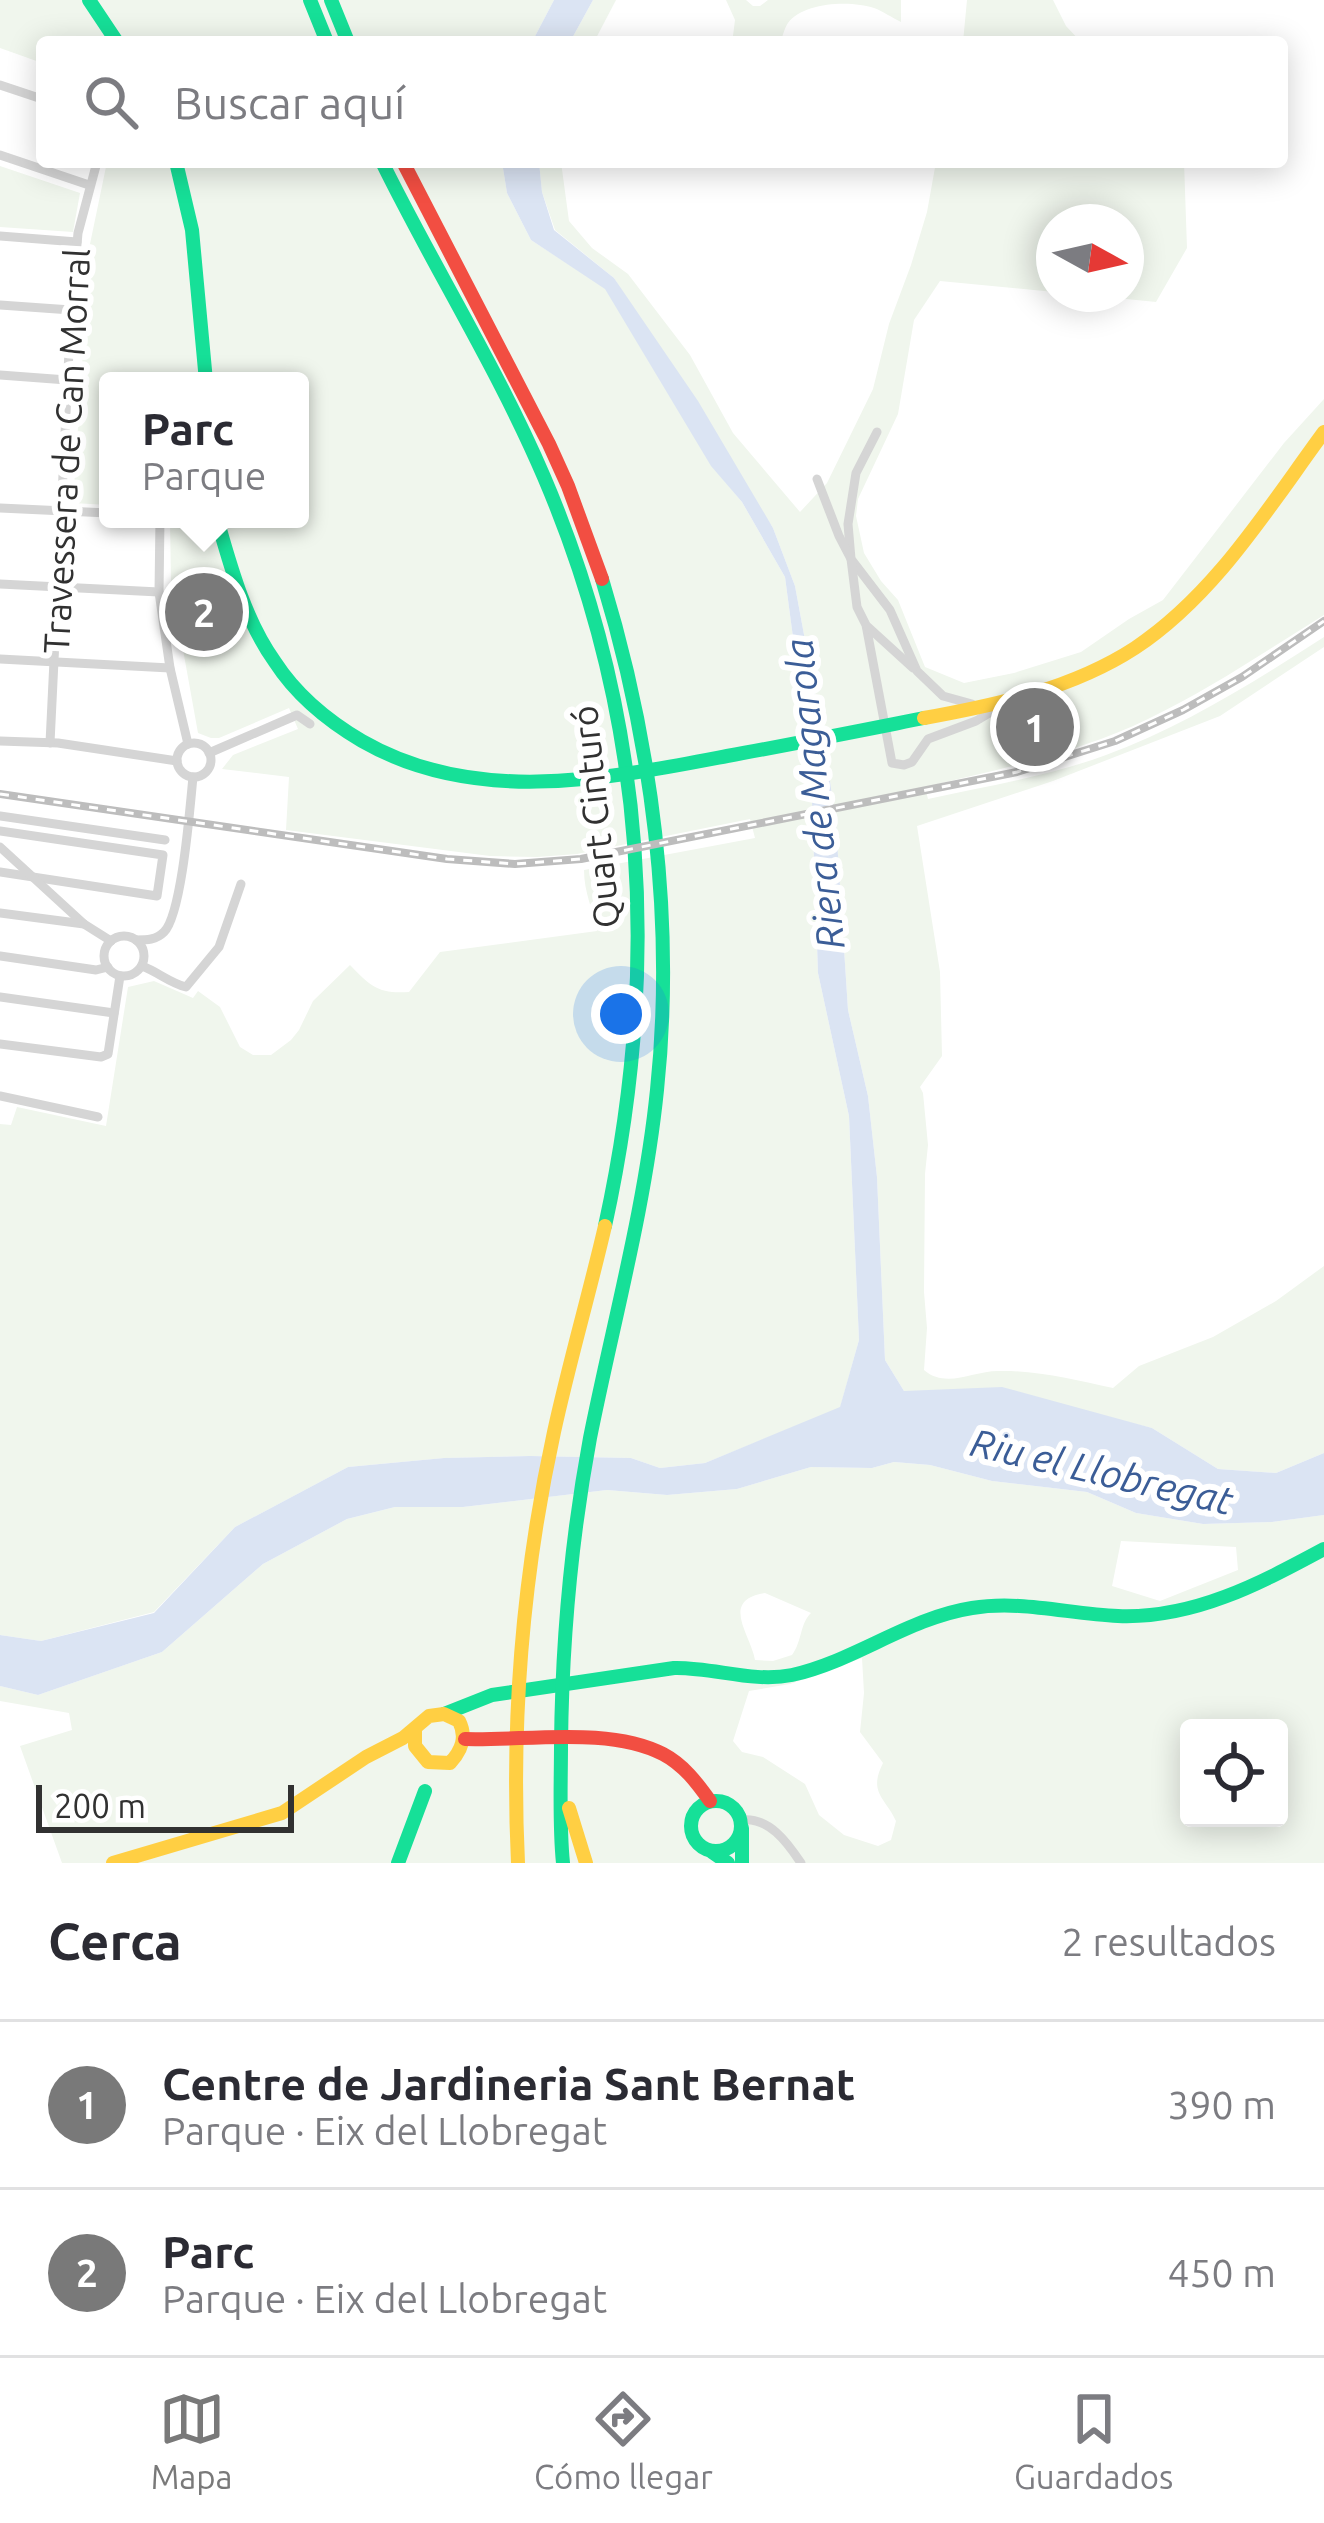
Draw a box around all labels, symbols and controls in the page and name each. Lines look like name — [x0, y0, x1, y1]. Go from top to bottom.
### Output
search box — [36, 36, 1288, 168]
icon: search — [78, 69, 144, 135]
text: Buscar aquí — [174, 77, 405, 128]
north arrow — [1036, 204, 1144, 312]
street label: Travessera de Can Morral — [35, 247, 97, 655]
popup — [99, 372, 309, 528]
text: Parc — [142, 403, 234, 454]
text: Parque — [142, 454, 266, 497]
pin: 2 — [165, 567, 243, 657]
water label: Riera de Magarola — [776, 636, 852, 952]
pin: 1 — [996, 682, 1074, 772]
street label: Quart Cinturó — [563, 704, 627, 930]
your location — [591, 984, 651, 1044]
water label: Riu el Llobregat — [967, 1420, 1238, 1522]
map controls — [1180, 1719, 1288, 1827]
button: locate — [1180, 1719, 1288, 1827]
scale bar — [36, 1779, 294, 1832]
text: 200 m — [54, 1787, 146, 1824]
text: Cerca — [48, 1912, 182, 1970]
text: 2 resultados — [1062, 1920, 1276, 1963]
text: Centre de Jardineria Sant Bernat — [162, 2058, 855, 2109]
text: 1 — [76, 2083, 98, 2126]
text: 390 m — [1167, 2083, 1276, 2126]
text: Parque · Eix del Llobregat — [162, 2109, 607, 2152]
text: Parc — [162, 2226, 254, 2277]
text: 2 — [76, 2251, 98, 2294]
text: 450 m — [1167, 2251, 1276, 2294]
text: Parque · Eix del Llobregat — [162, 2277, 607, 2320]
tab: Mapa — [151, 2386, 233, 2495]
tab: Cómo llegar — [534, 2386, 713, 2495]
tab: Guardados — [1014, 2386, 1173, 2495]

